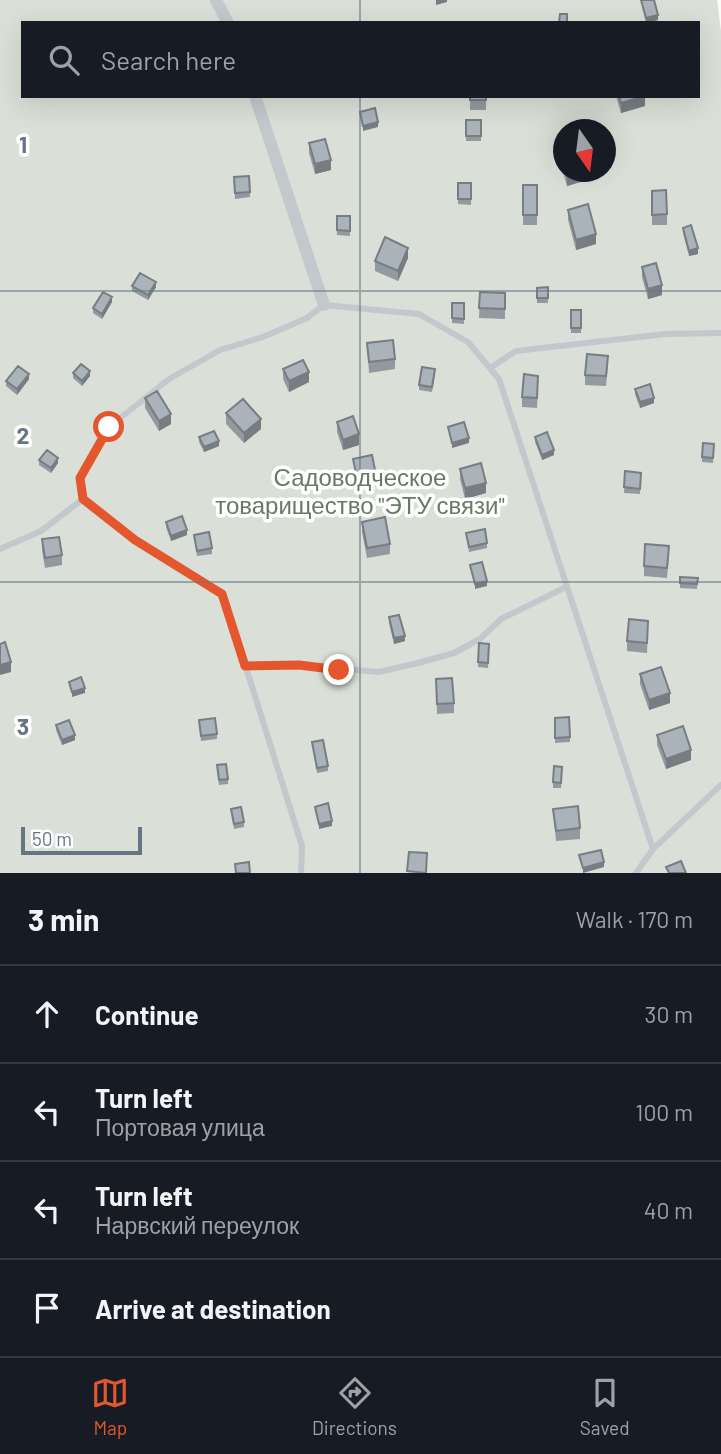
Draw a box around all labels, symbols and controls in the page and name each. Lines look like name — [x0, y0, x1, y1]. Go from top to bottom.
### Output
search box — [21, 21, 700, 98]
icon: search — [45, 41, 83, 79]
text: Search here — [101, 44, 236, 75]
north arrow — [553, 119, 616, 182]
text: 1 — [19, 130, 27, 158]
route start — [93, 411, 124, 442]
text: 2 — [17, 421, 29, 449]
park label: Садоводческое товарищество "ЭТУ связи" — [215, 462, 505, 519]
route end — [323, 654, 354, 685]
text: 3 — [17, 712, 29, 740]
scale bar — [21, 824, 142, 856]
text: 50 m — [32, 827, 72, 850]
text: 3 min — [28, 901, 99, 937]
text: Walk · 170 m — [576, 905, 693, 933]
icon: ahead — [28, 995, 66, 1033]
text: Continue — [95, 999, 199, 1030]
text: 30 m — [645, 1000, 693, 1028]
text: Turn left — [95, 1082, 193, 1113]
icon: left — [28, 1093, 66, 1131]
text: 100 m — [635, 1098, 693, 1126]
text: Портовая улица — [95, 1113, 265, 1141]
text: Turn left — [95, 1180, 193, 1211]
icon: left — [28, 1191, 66, 1229]
text: 40 m — [644, 1196, 693, 1224]
text: Нарвский переулок — [95, 1211, 299, 1239]
icon: arrive — [28, 1289, 66, 1327]
text: Arrive at destination — [95, 1293, 331, 1324]
tab: Map — [91, 1374, 129, 1439]
tab: Directions — [312, 1374, 397, 1439]
tab: Saved — [580, 1374, 630, 1439]

